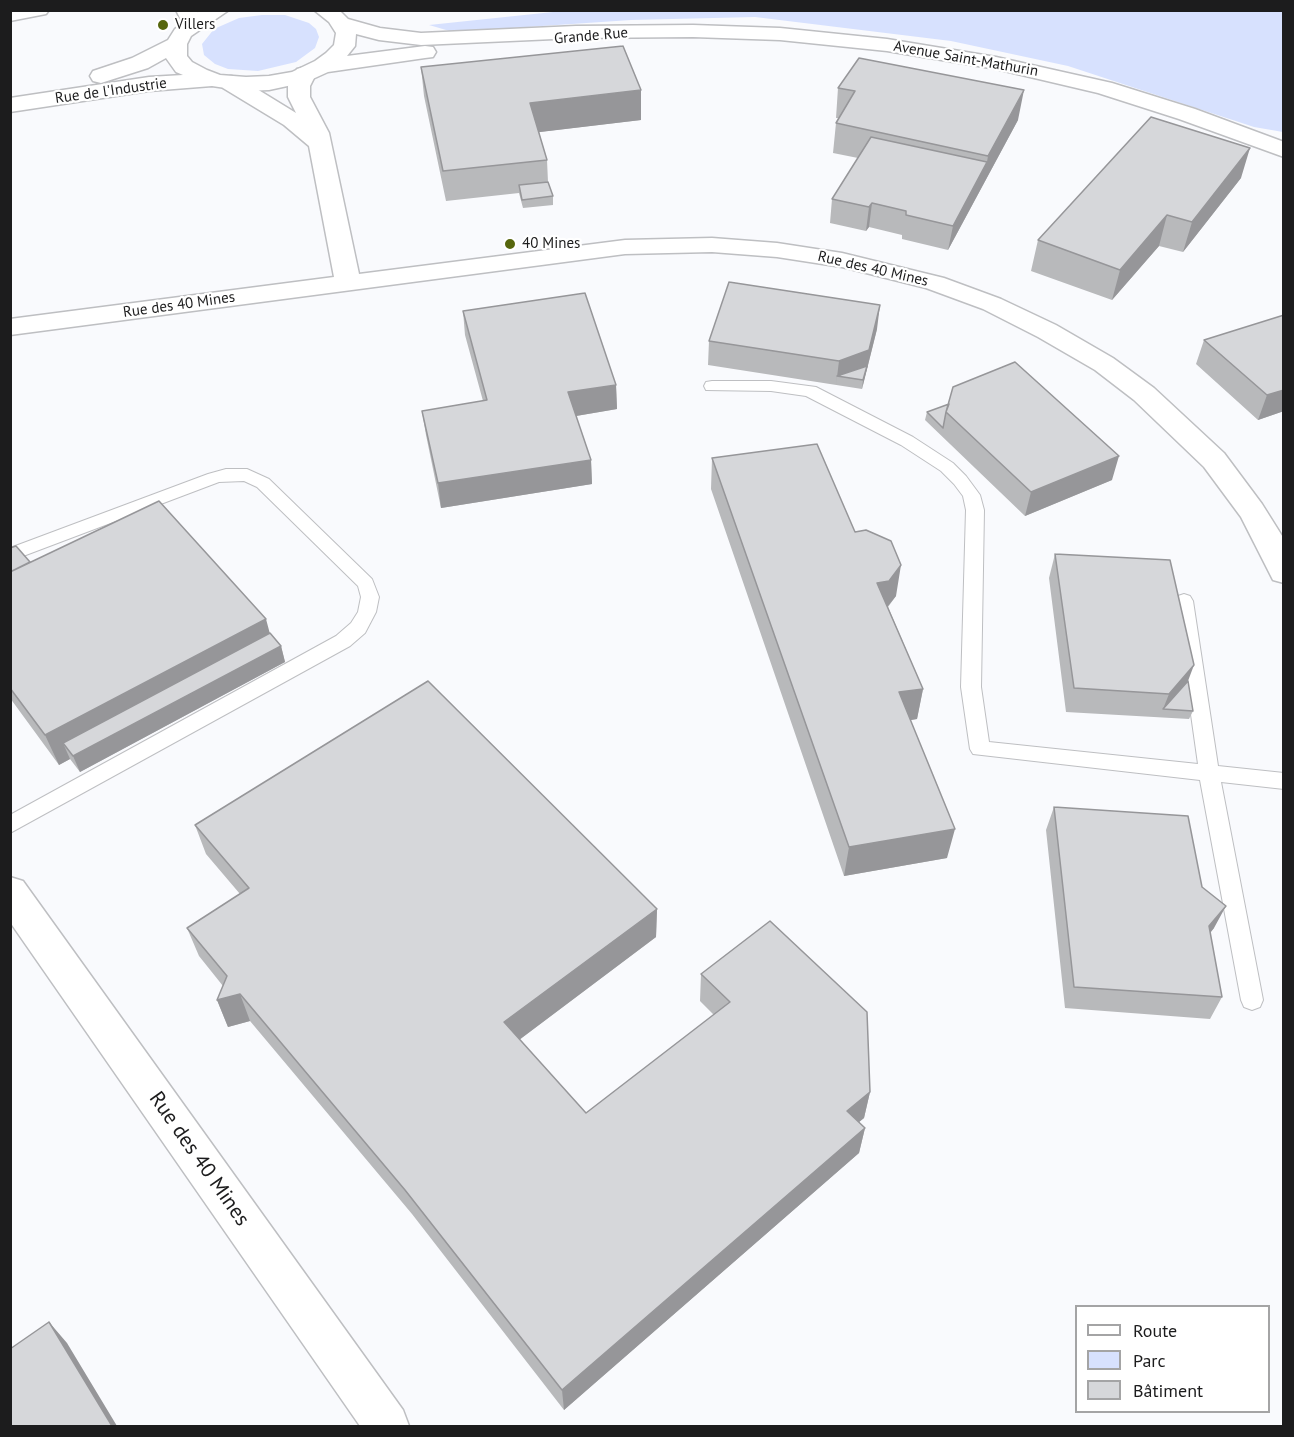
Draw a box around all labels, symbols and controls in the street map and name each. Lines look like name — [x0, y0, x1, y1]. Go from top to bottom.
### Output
place label: Villers — [175, 16, 215, 34]
marker: Villers — [156, 18, 170, 32]
street label: Grande Rue — [553, 24, 629, 48]
street label: Avenue Saint-Mathurin — [892, 37, 1040, 81]
street label: Rue de l'Industrie — [54, 74, 168, 108]
place label: 40 Mines — [522, 235, 580, 253]
marker: 40 Mines — [503, 237, 517, 251]
street label: Rue des 40 Mines — [816, 248, 930, 290]
street label: Rue des 40 Mines — [122, 288, 236, 322]
street label: Rue des 40 Mines — [143, 1087, 255, 1231]
legend — [1075, 1305, 1270, 1413]
text: Route — [1133, 1319, 1177, 1342]
text: Parc — [1133, 1349, 1166, 1372]
text: Bâtiment — [1133, 1379, 1203, 1402]

